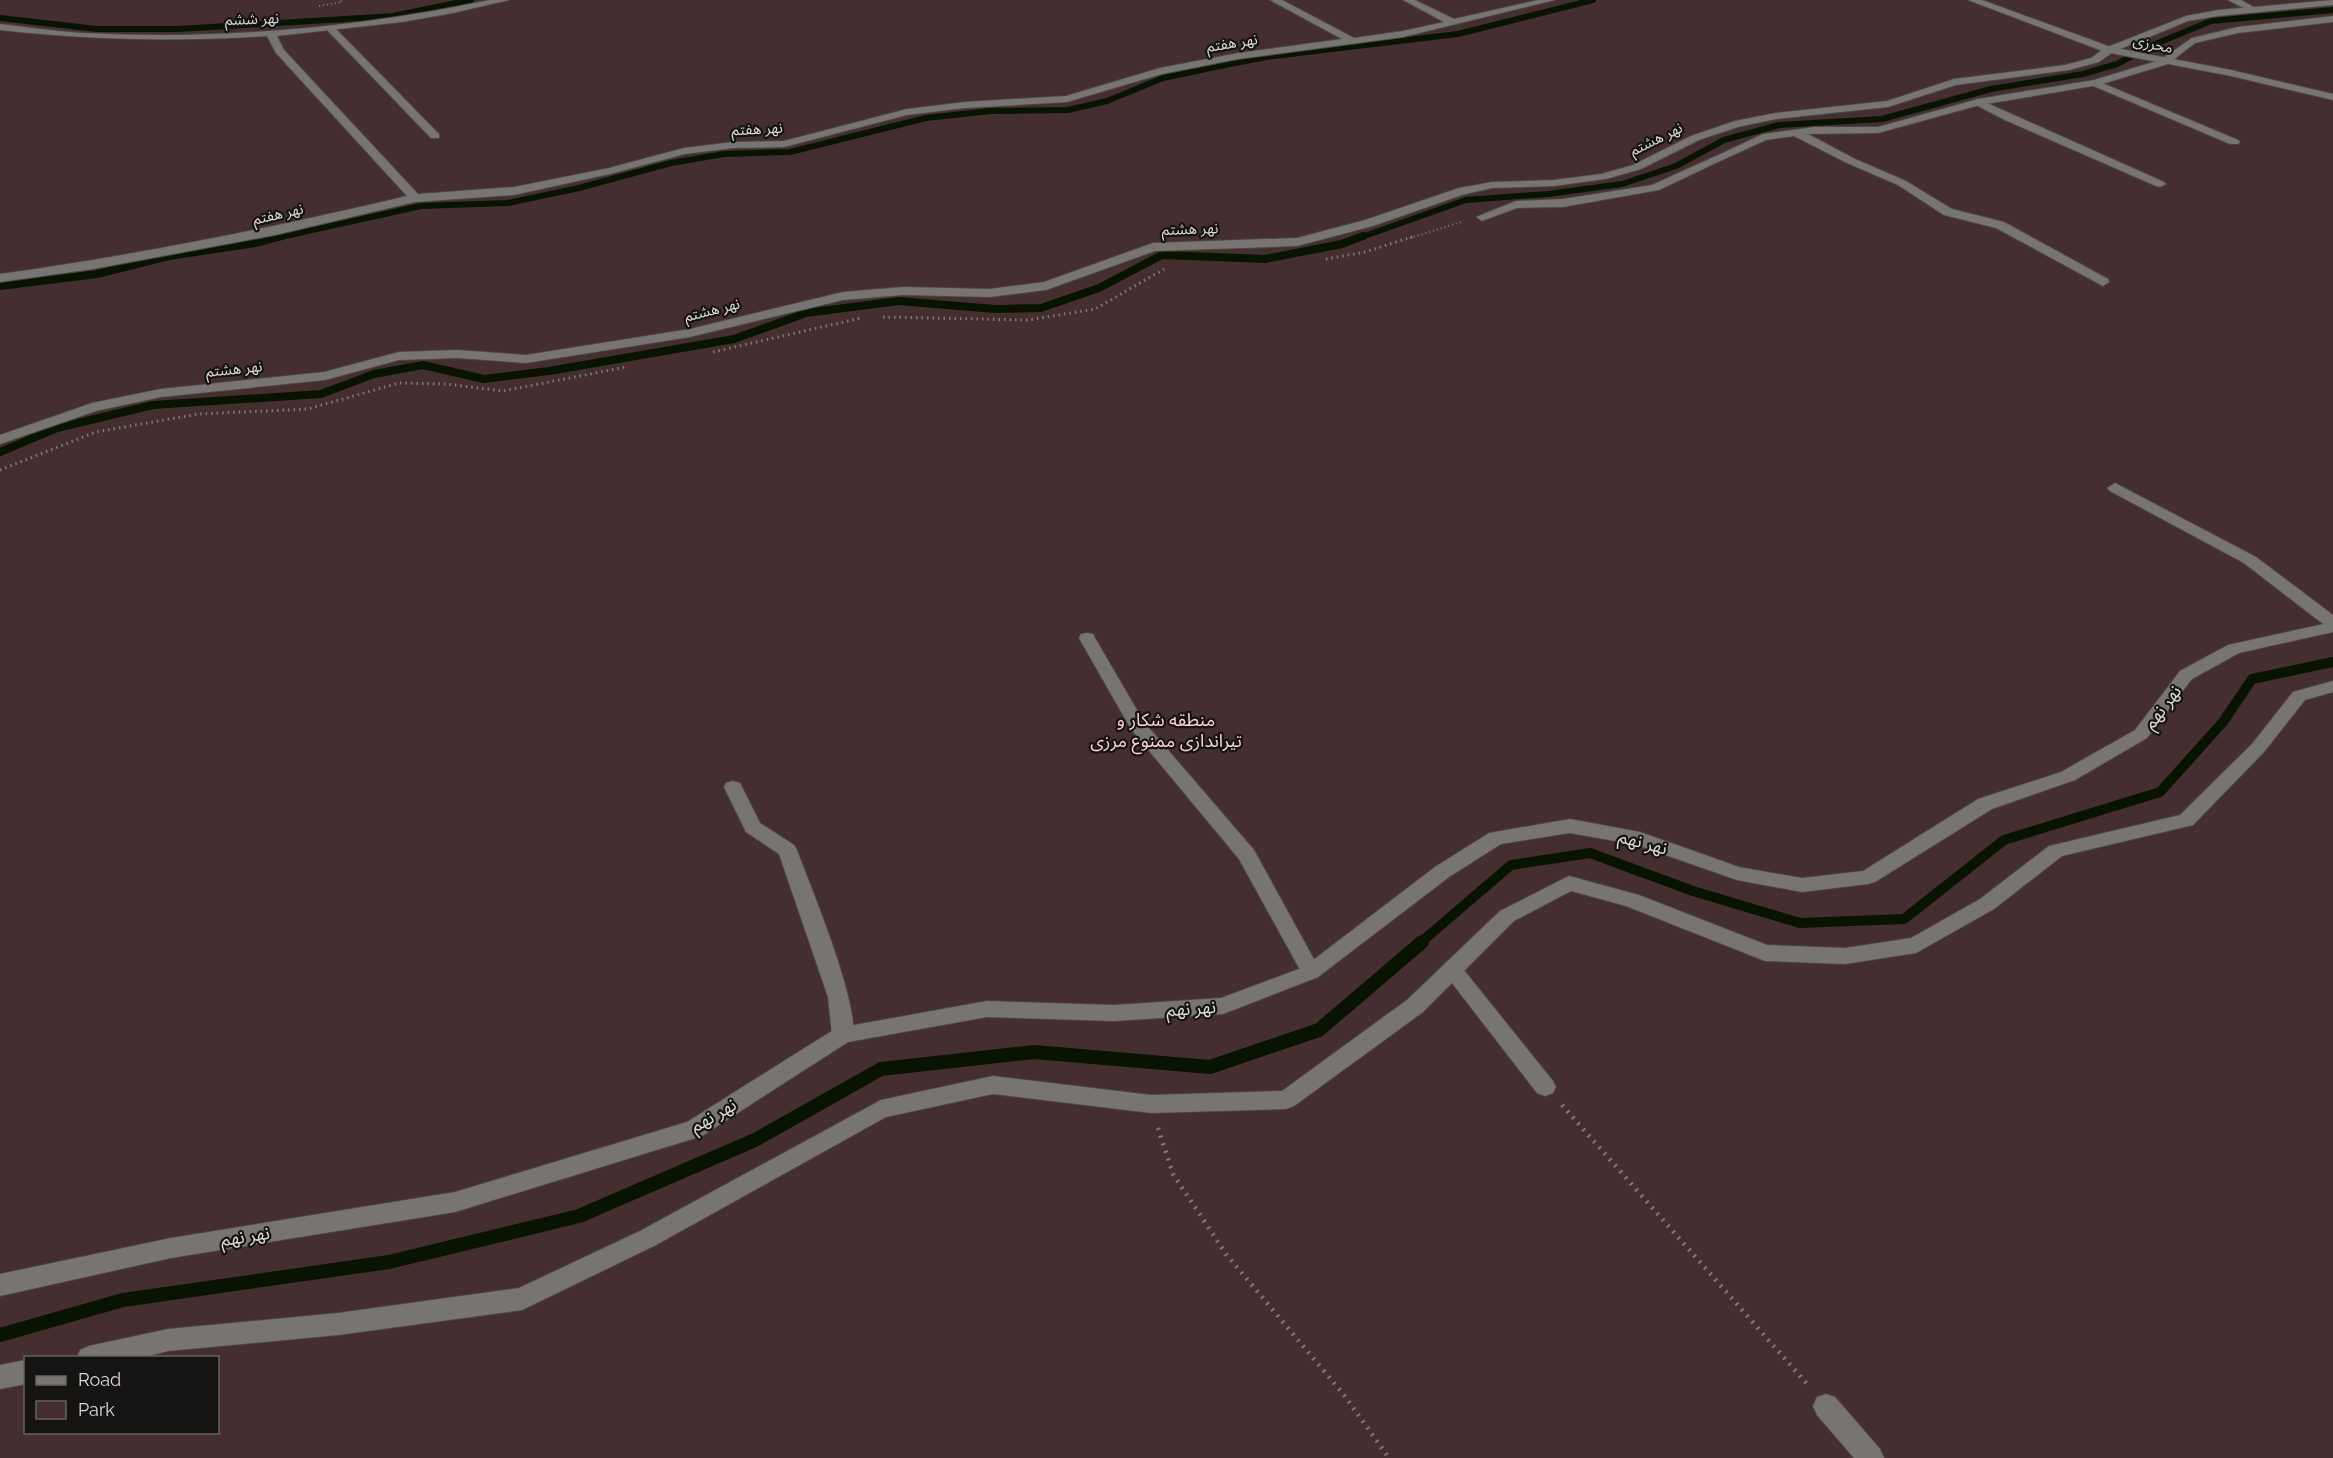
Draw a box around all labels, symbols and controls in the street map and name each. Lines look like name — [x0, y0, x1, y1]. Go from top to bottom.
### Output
street label: نهر ششم — [225, 9, 280, 31]
street label: نهر هفتم — [1205, 30, 1259, 58]
street label: محرزی — [2131, 31, 2175, 57]
street label: نهر هشتم — [1627, 118, 1686, 161]
street label: نهر هفتم — [731, 119, 783, 141]
street label: نهر هفتم — [251, 199, 306, 231]
street label: نهر هشتم — [1161, 219, 1219, 241]
street label: نهر هشتم — [682, 294, 742, 328]
street label: نهر هشتم — [205, 357, 263, 383]
street label: نهر نهم — [2139, 681, 2188, 735]
park label: منطقه شکار و تیراندازی ممنوع مرزی — [1090, 709, 1242, 755]
street label: نهر نهم — [1615, 825, 1670, 861]
street label: نهر نهم — [1165, 996, 1217, 1023]
street label: نهر نهم — [686, 1093, 741, 1139]
street label: نهر نهم — [219, 1222, 272, 1253]
legend — [24, 1356, 219, 1434]
text: Road — [78, 1369, 121, 1390]
text: Park — [78, 1399, 115, 1420]

